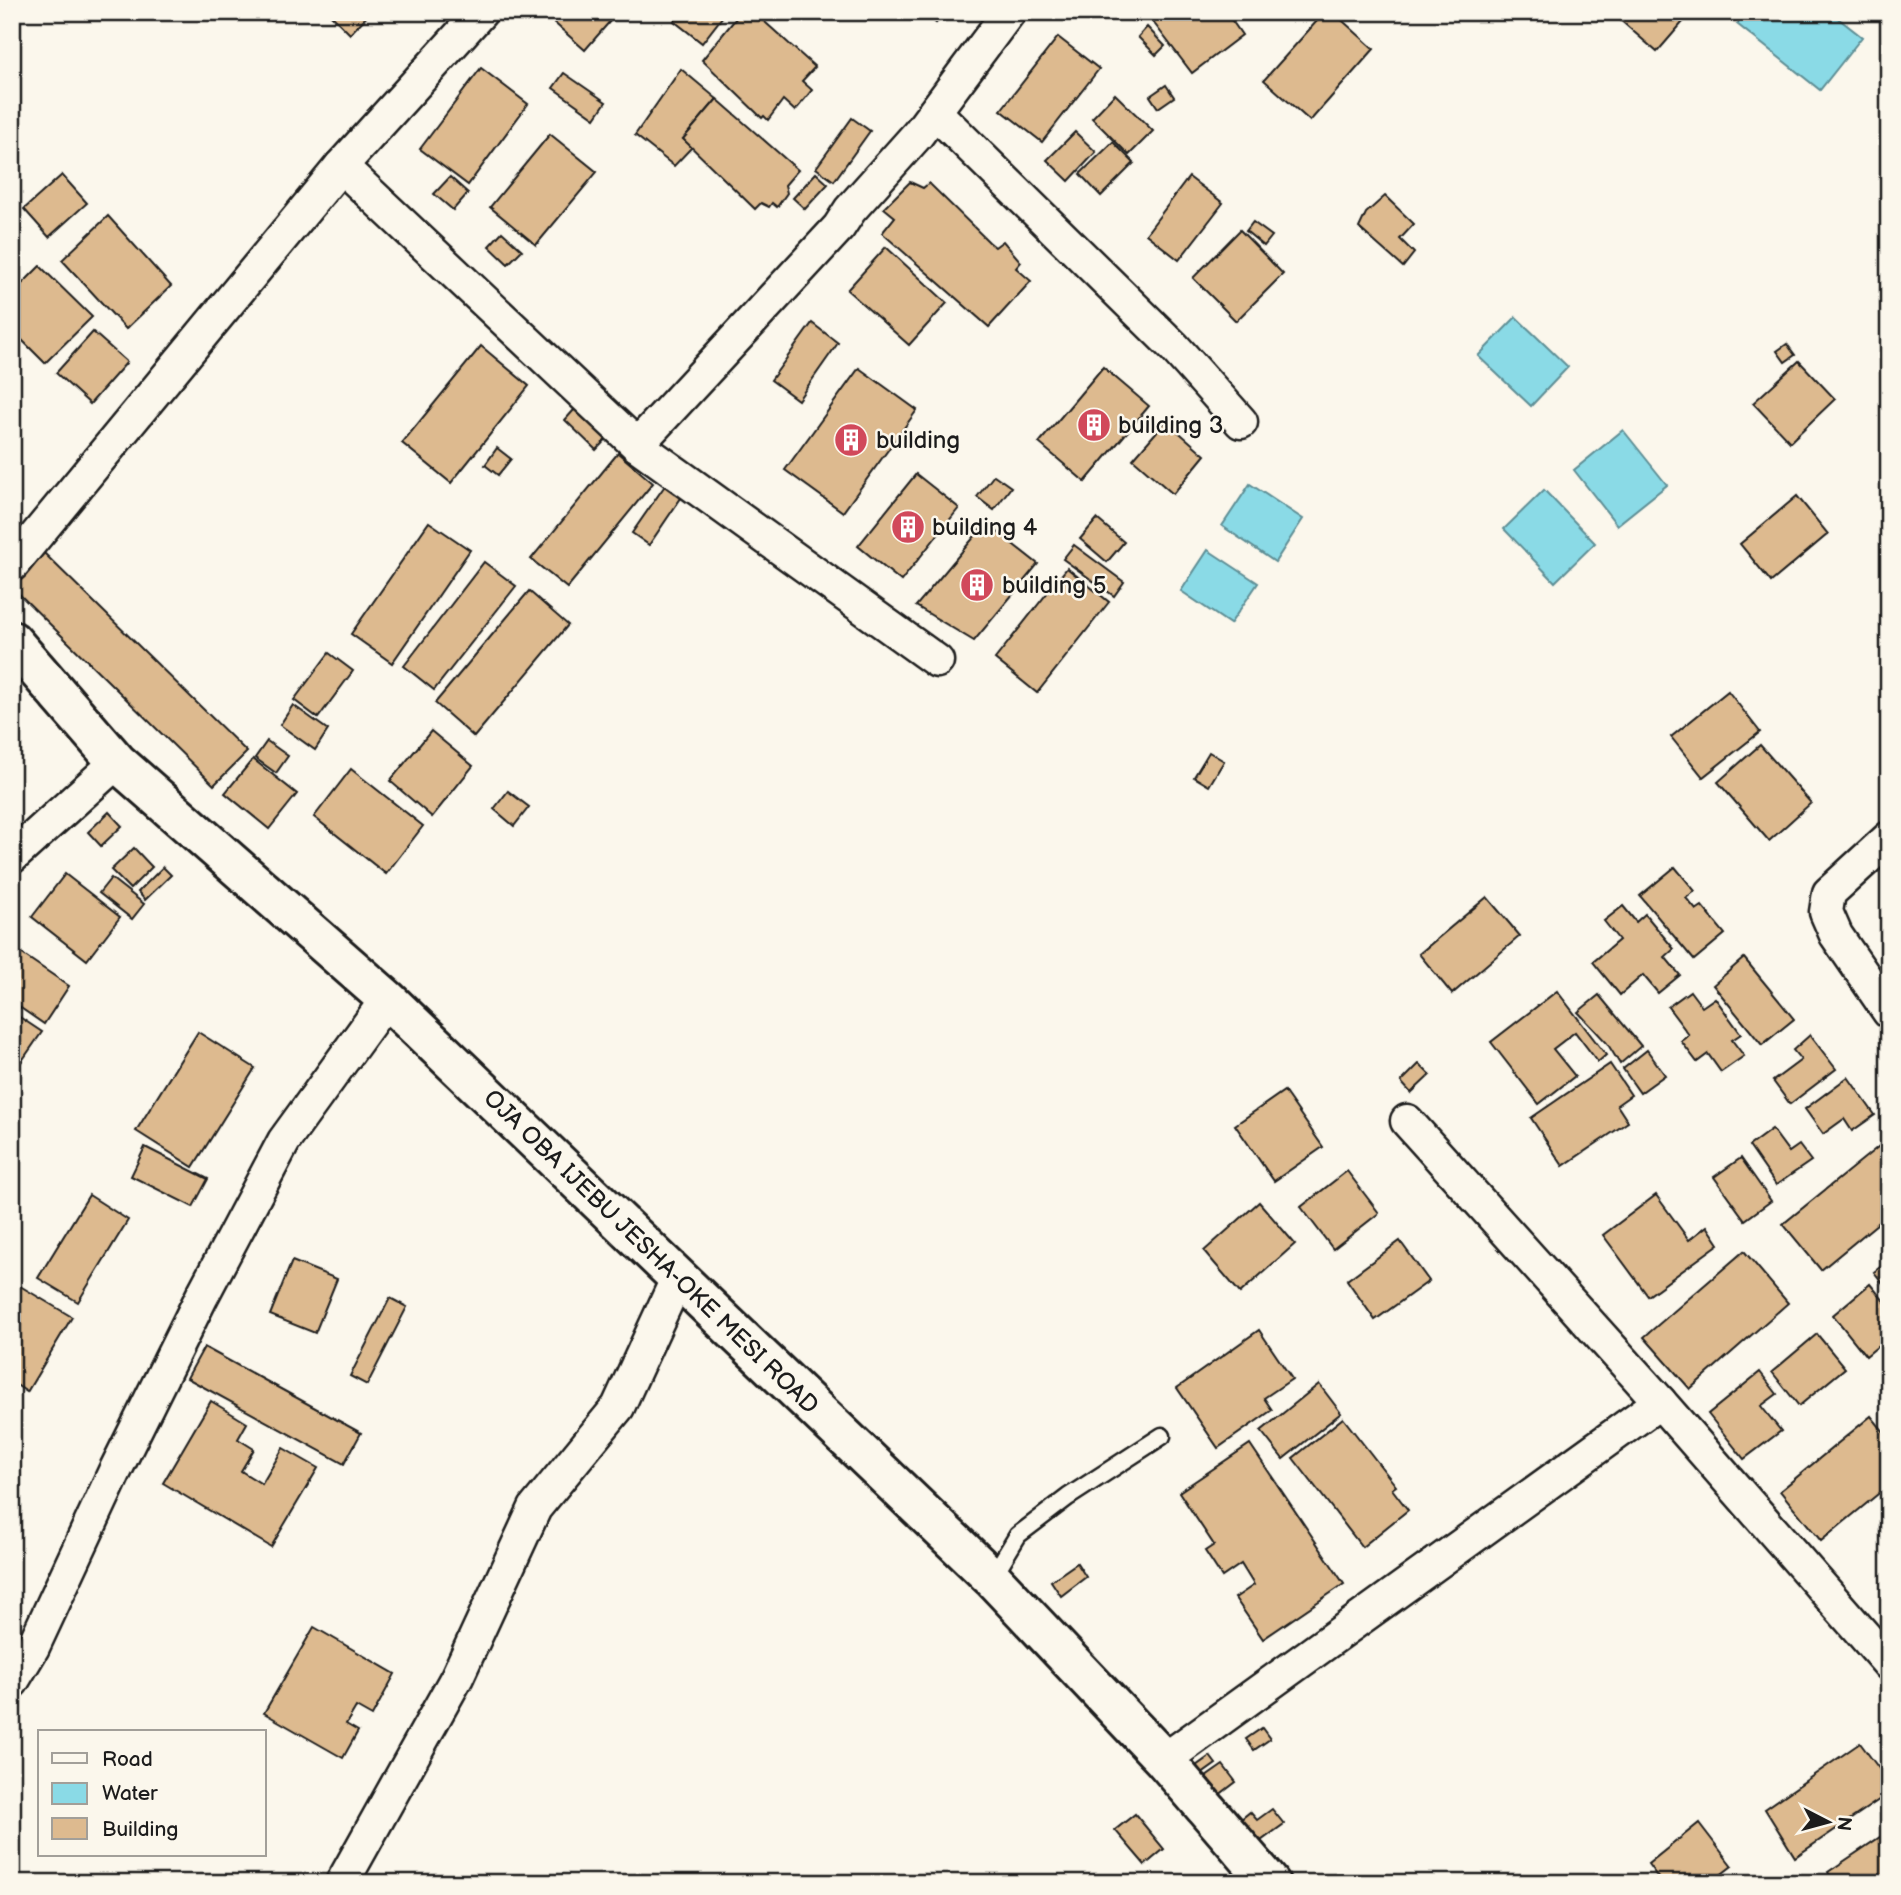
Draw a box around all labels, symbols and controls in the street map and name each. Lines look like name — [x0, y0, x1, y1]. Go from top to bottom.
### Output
building icon: building 3 — [1075, 406, 1113, 444]
place label: building 3 — [1118, 411, 1223, 440]
building icon: building — [832, 421, 870, 459]
place label: building — [876, 426, 960, 455]
building icon: building 4 — [889, 508, 927, 546]
place label: building 4 — [932, 513, 1038, 542]
building icon: building 5 — [958, 566, 996, 604]
place label: building 5 — [1002, 571, 1106, 600]
street label: OJA OBA IJEBU JESHA-OKE MESI ROAD — [478, 1084, 824, 1420]
legend — [38, 1730, 266, 1856]
text: Road — [102, 1747, 153, 1772]
text: Water — [102, 1781, 158, 1806]
north arrow — [1792, 1786, 1862, 1856]
text: N — [1831, 1815, 1856, 1832]
text: Building — [102, 1817, 178, 1842]

